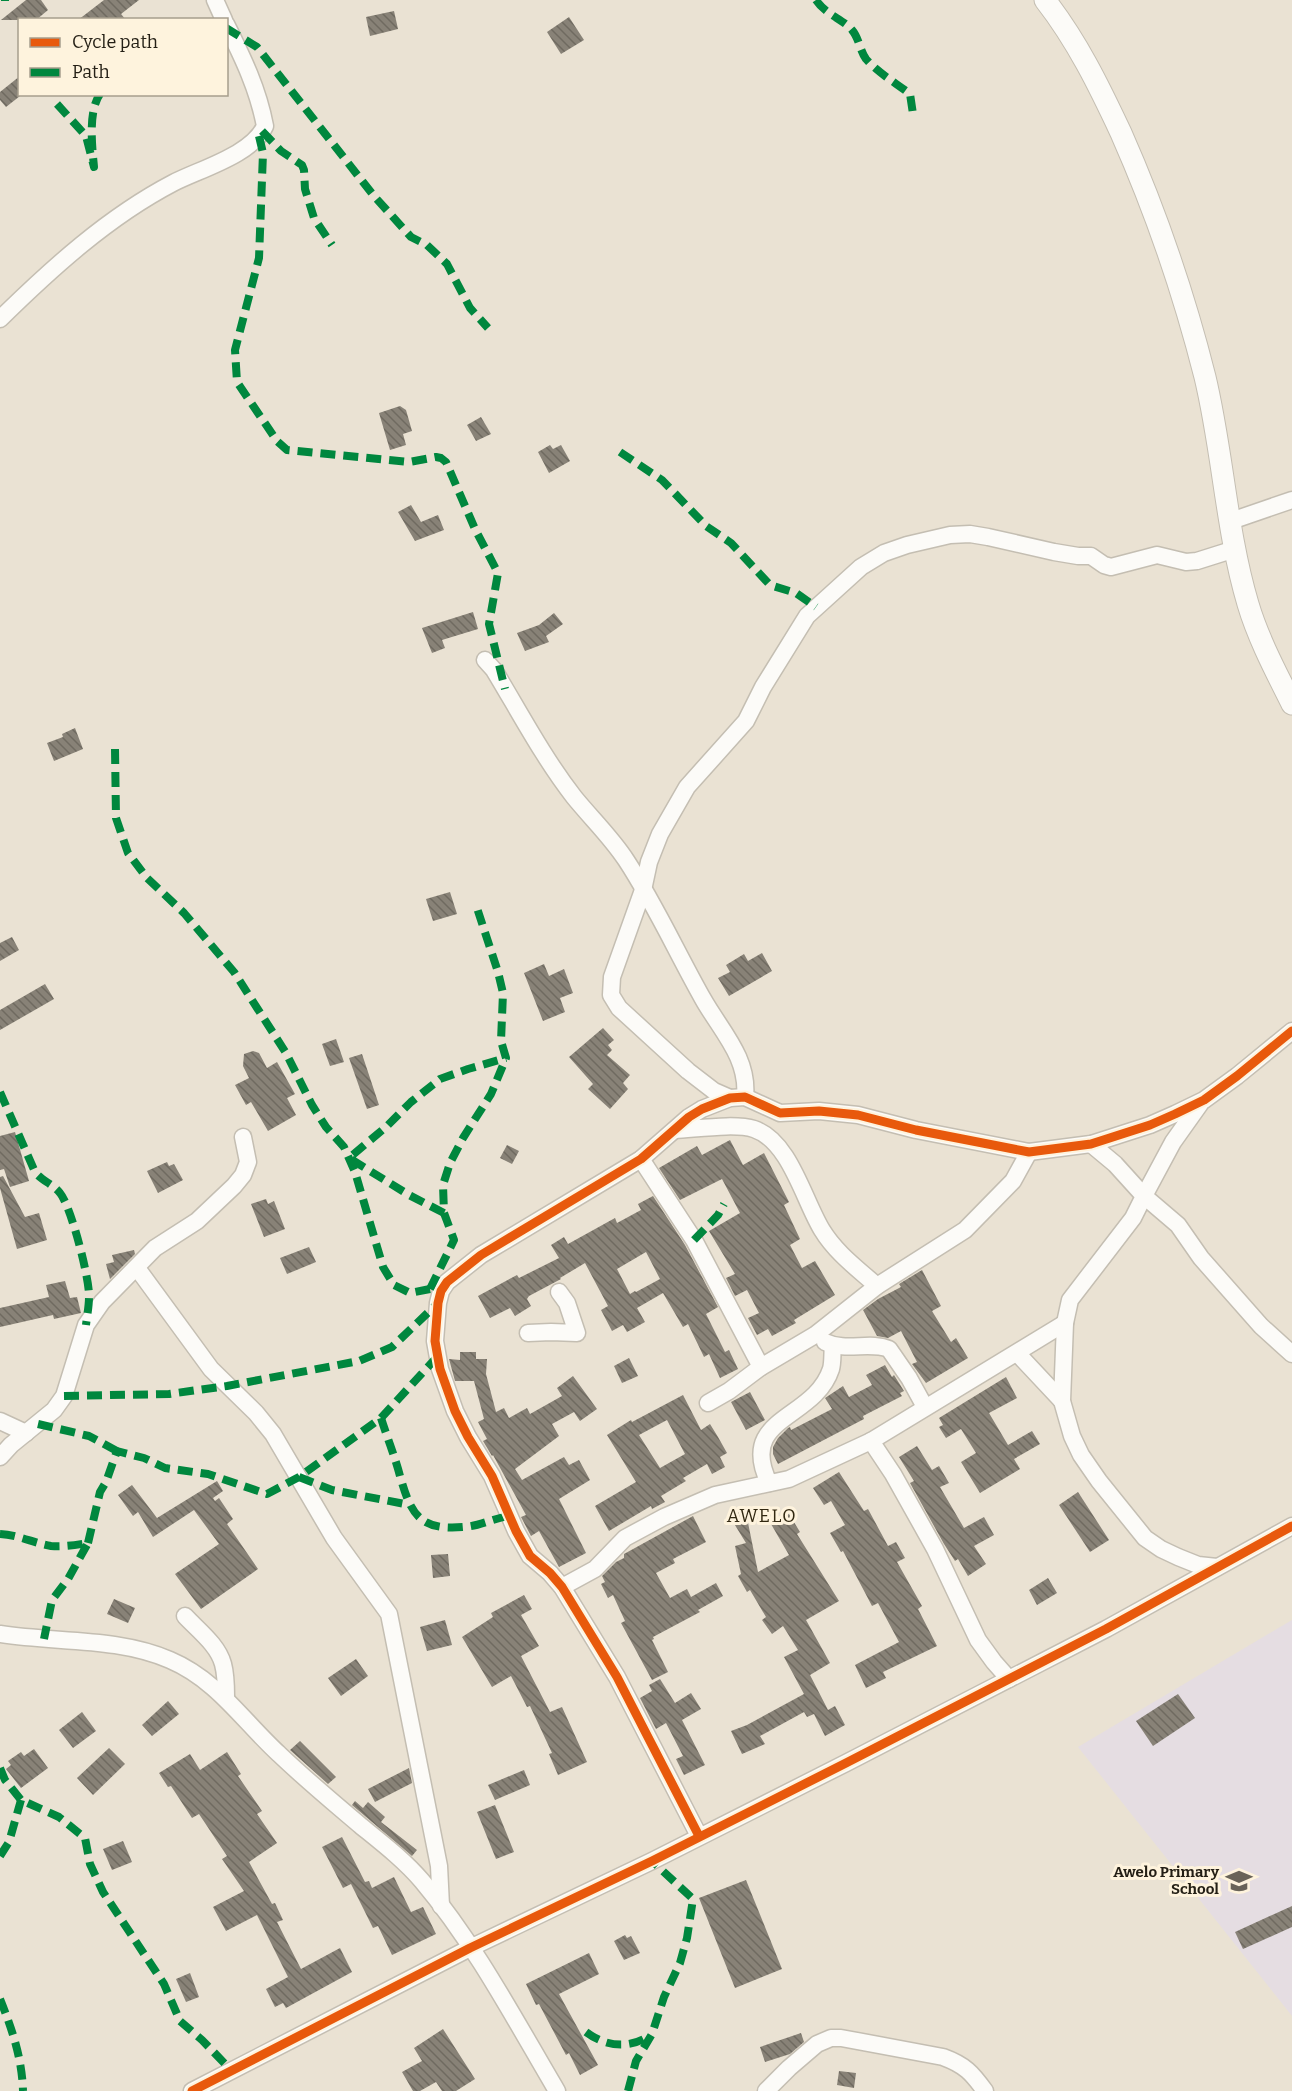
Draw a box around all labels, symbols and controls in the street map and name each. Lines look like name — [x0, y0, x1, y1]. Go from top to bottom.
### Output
legend — [18, 18, 228, 96]
text: Cycle path — [72, 31, 158, 53]
text: Path — [72, 61, 110, 83]
district label: AWELO — [727, 1505, 797, 1527]
place label: Awelo Primary School — [1113, 1863, 1220, 1898]
school or university icon: Awelo Primary School — [1224, 1866, 1254, 1896]

